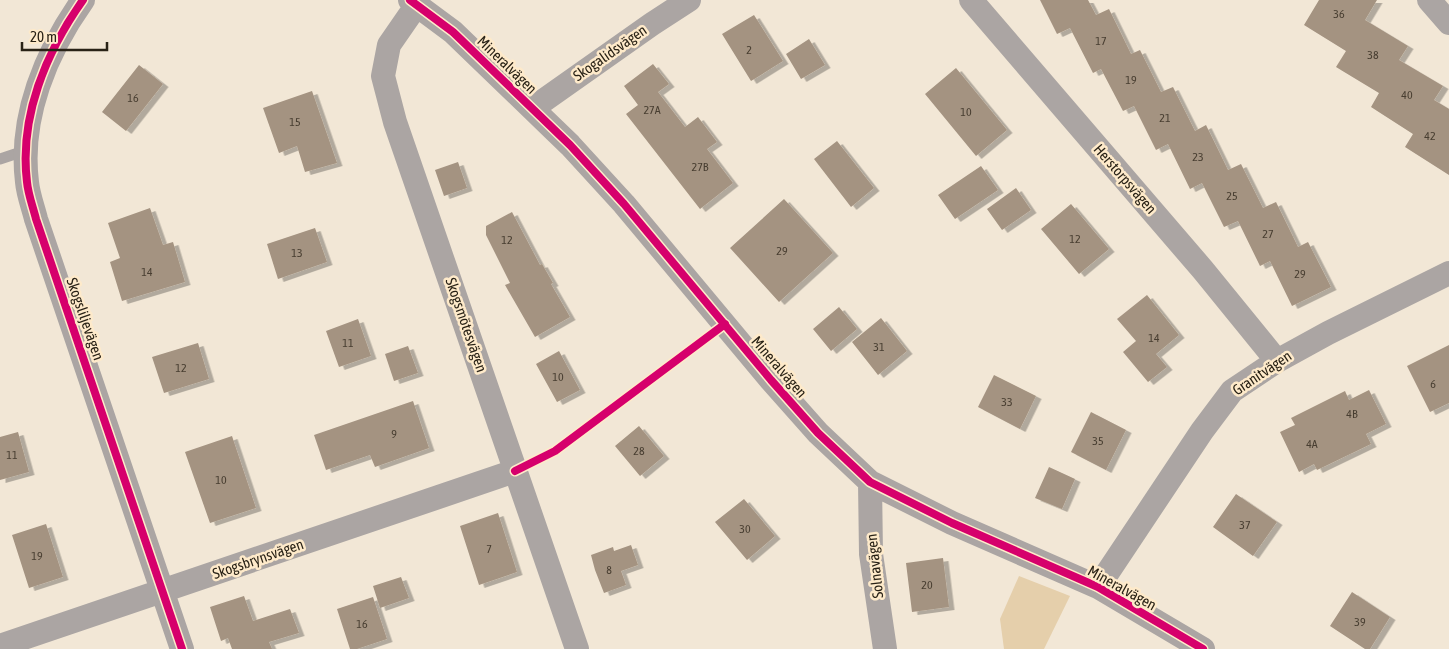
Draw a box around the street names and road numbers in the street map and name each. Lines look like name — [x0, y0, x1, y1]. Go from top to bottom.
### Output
street label: Skogalidsvägen — [570, 21, 650, 84]
street label: Mineralvägen — [474, 32, 541, 97]
street label: Herstorpsvägen — [1091, 140, 1160, 217]
street label: Skogsliljevägen — [63, 275, 108, 362]
street label: Skogsmötesvägen — [442, 275, 491, 374]
street label: Mineralvägen — [748, 333, 811, 401]
street label: Granitvägen — [1229, 347, 1294, 398]
street label: Solnavägen — [863, 533, 886, 599]
street label: Skogsbrynsvägen — [210, 535, 305, 582]
street label: Mineralvägen — [1085, 562, 1159, 613]

